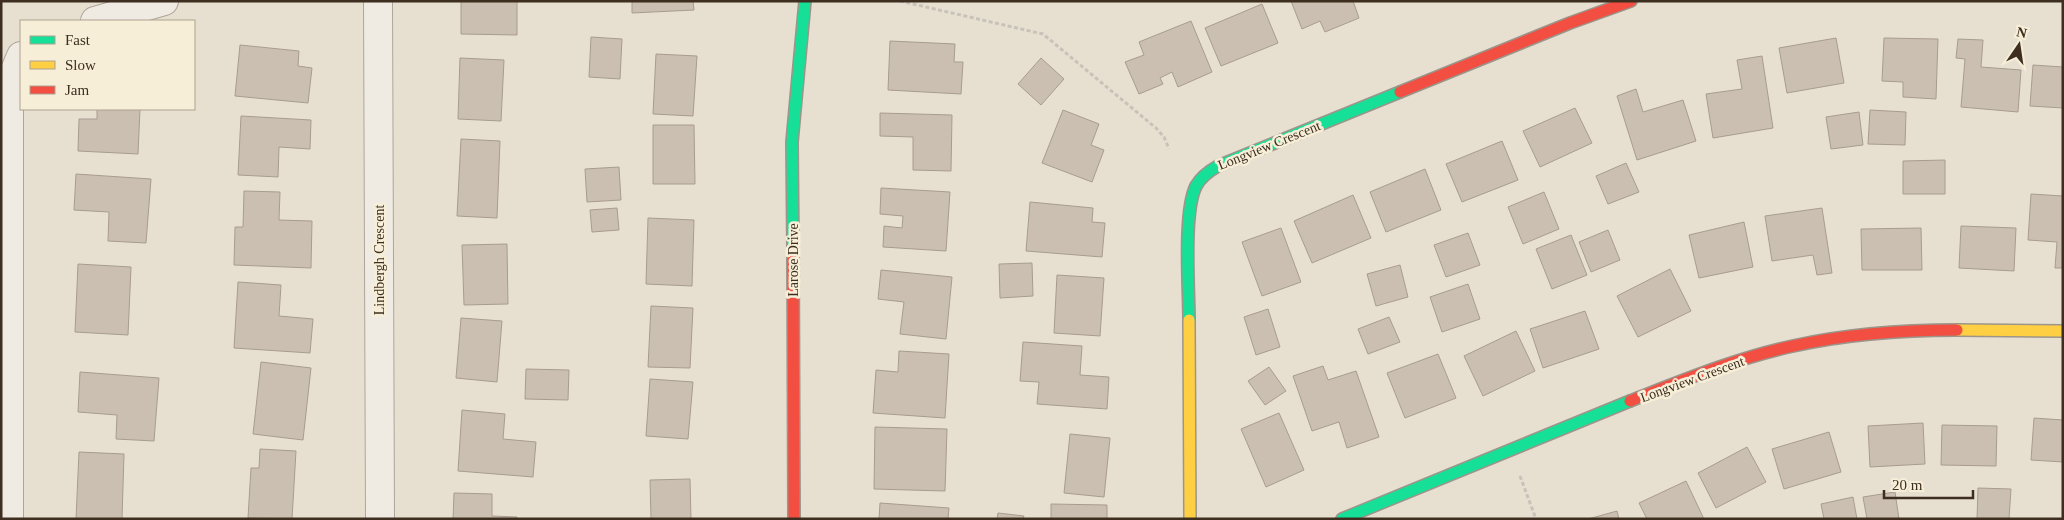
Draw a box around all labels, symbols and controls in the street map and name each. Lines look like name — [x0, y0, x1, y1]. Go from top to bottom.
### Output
legend — [20, 20, 195, 110]
north arrow — [1994, 20, 2044, 70]
text: N — [2015, 24, 2028, 41]
text: Fast — [65, 32, 91, 48]
text: Slow — [65, 57, 96, 73]
text: Jam — [65, 82, 89, 98]
street label: Longview Crescent — [1216, 118, 1323, 173]
street label: Lindbergh Crescent — [372, 205, 387, 315]
street label: Larose Drive — [786, 223, 801, 297]
street label: Longview Crescent — [1638, 354, 1746, 405]
scale bar — [1884, 468, 1973, 500]
text: 20 m — [1892, 477, 1923, 493]

